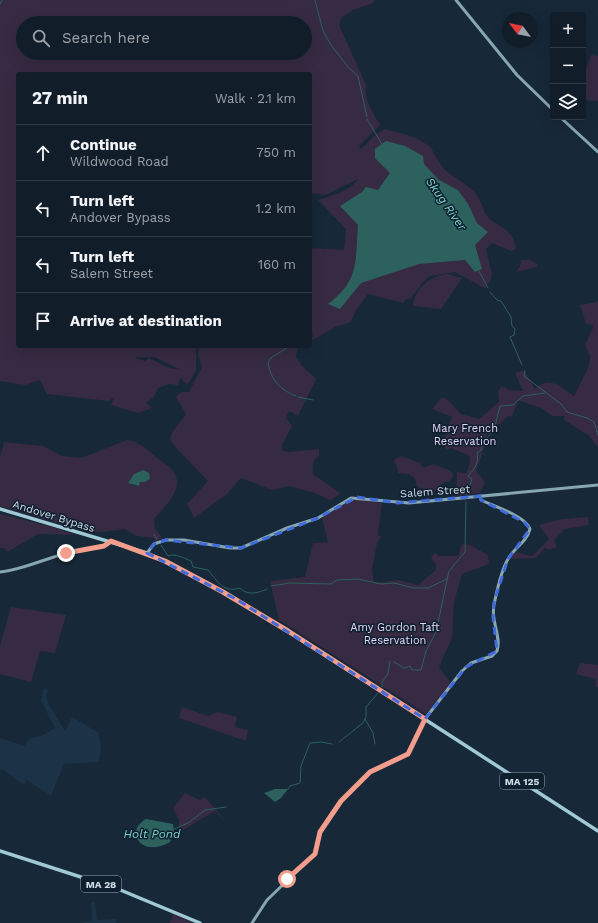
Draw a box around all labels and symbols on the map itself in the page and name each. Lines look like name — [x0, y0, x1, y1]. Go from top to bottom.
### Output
north arrow — [502, 12, 538, 48]
water label: Skug River — [423, 175, 470, 234]
park label: Mary French Reservation — [432, 422, 498, 448]
street label: Salem Street — [400, 483, 471, 500]
street label: Andover Bypass — [11, 498, 97, 535]
route end — [57, 544, 75, 562]
park label: Amy Gordon Taft Reservation — [350, 621, 440, 647]
road number: MA 125 — [500, 773, 544, 789]
water label: Holt Pond — [124, 827, 181, 841]
route start — [278, 870, 296, 888]
road number: MA 28 — [81, 876, 121, 892]

